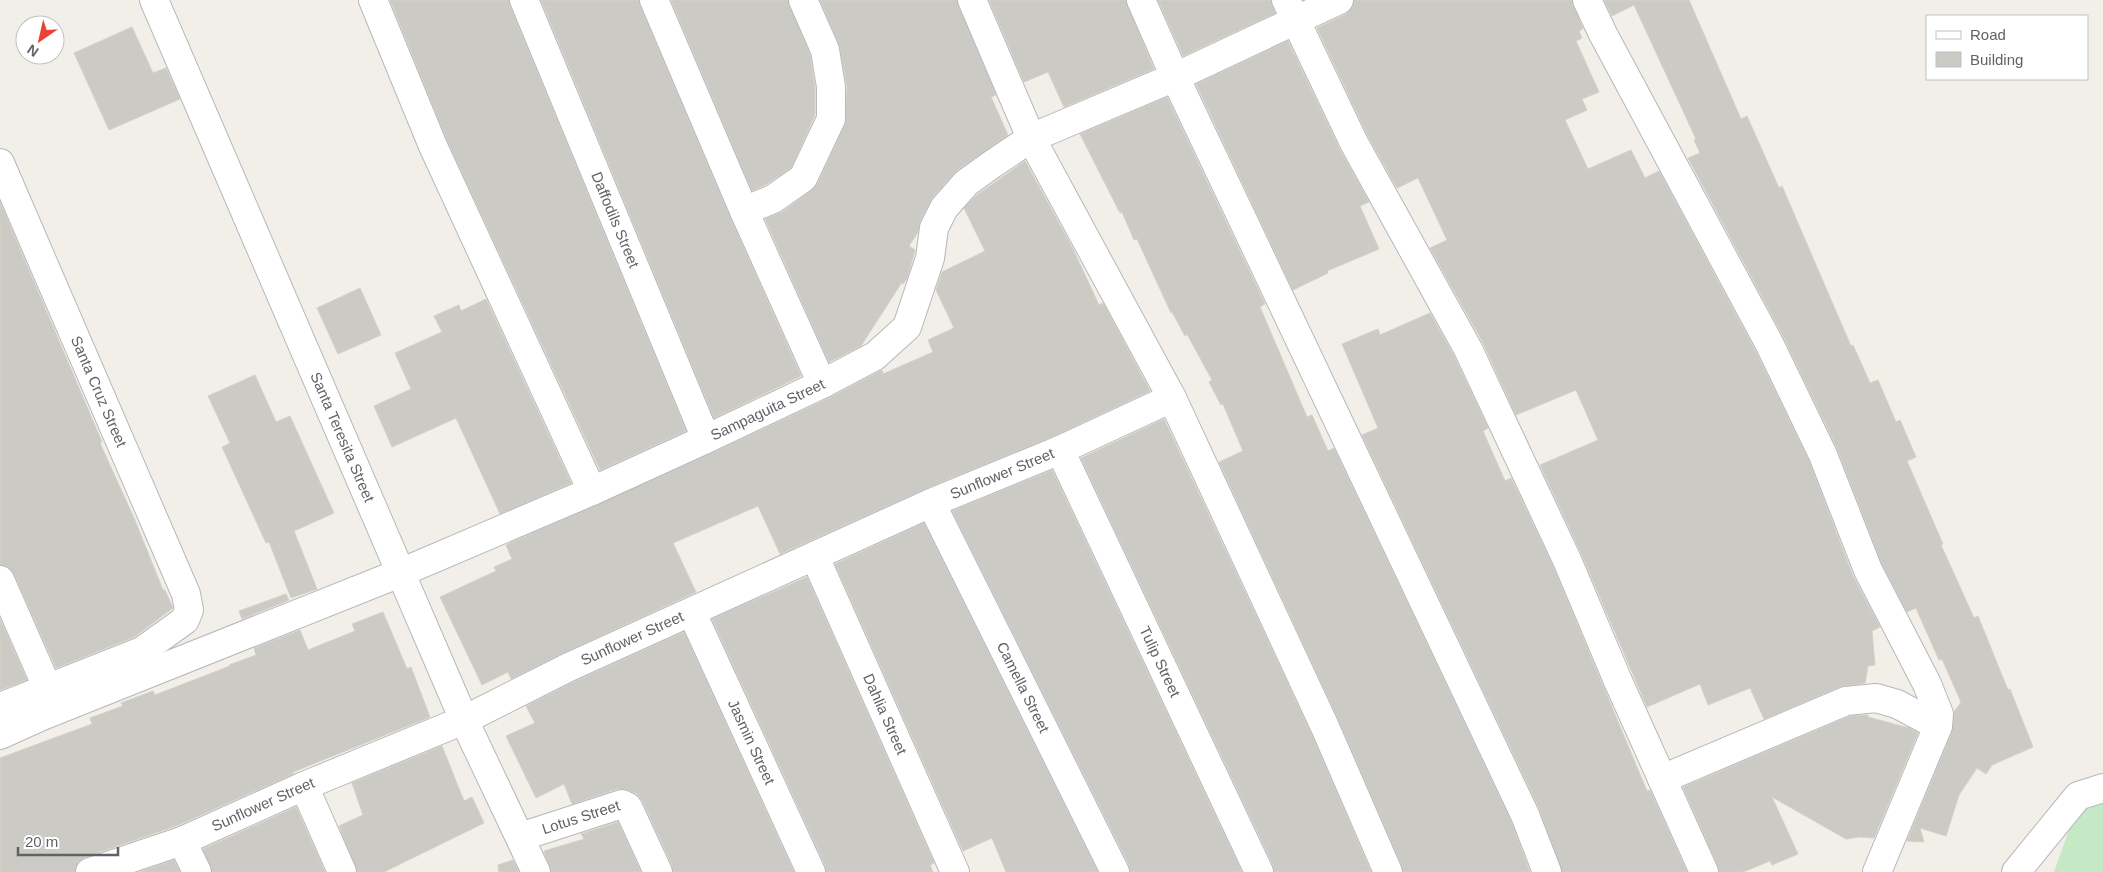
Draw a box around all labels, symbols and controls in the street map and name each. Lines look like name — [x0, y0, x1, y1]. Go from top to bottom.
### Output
north arrow — [15, 15, 65, 65]
legend — [1926, 15, 2088, 80]
text: Road — [1970, 26, 2006, 43]
text: N — [24, 41, 41, 60]
text: Building — [1970, 51, 2023, 68]
street label: Daffodils Street — [588, 169, 643, 271]
street label: Santa Cruz Street — [68, 333, 131, 450]
street label: Santa Teresita Street — [307, 369, 378, 505]
street label: Sampaguita Street — [708, 375, 828, 444]
street label: Sunflower Street — [947, 444, 1057, 502]
street label: Sunflower Street — [578, 607, 687, 669]
street label: Tulip Street — [1136, 623, 1185, 700]
street label: Camella Street — [994, 639, 1054, 736]
street label: Dahlia Street — [860, 671, 911, 758]
street label: Jasmin Street — [725, 697, 779, 788]
street label: Sunflower Street — [209, 773, 318, 835]
street label: Lotus Street — [540, 796, 623, 837]
scale bar — [18, 824, 118, 856]
text: 20 m — [25, 833, 58, 850]

